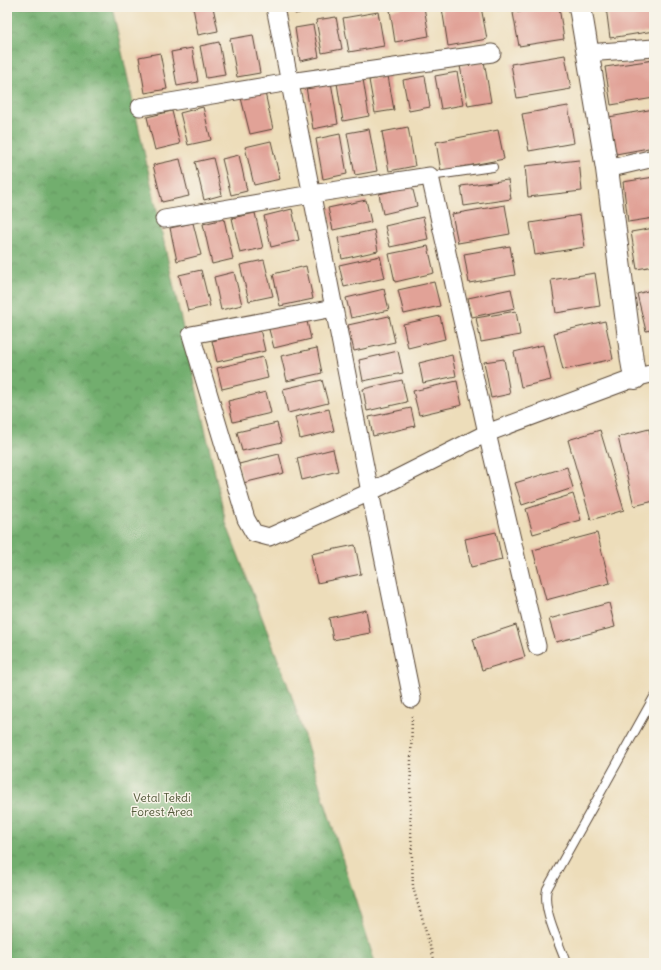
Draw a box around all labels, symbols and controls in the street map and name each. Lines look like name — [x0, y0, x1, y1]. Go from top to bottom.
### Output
park label: Vetal Tekdi Forest Area — [131, 790, 193, 819]

